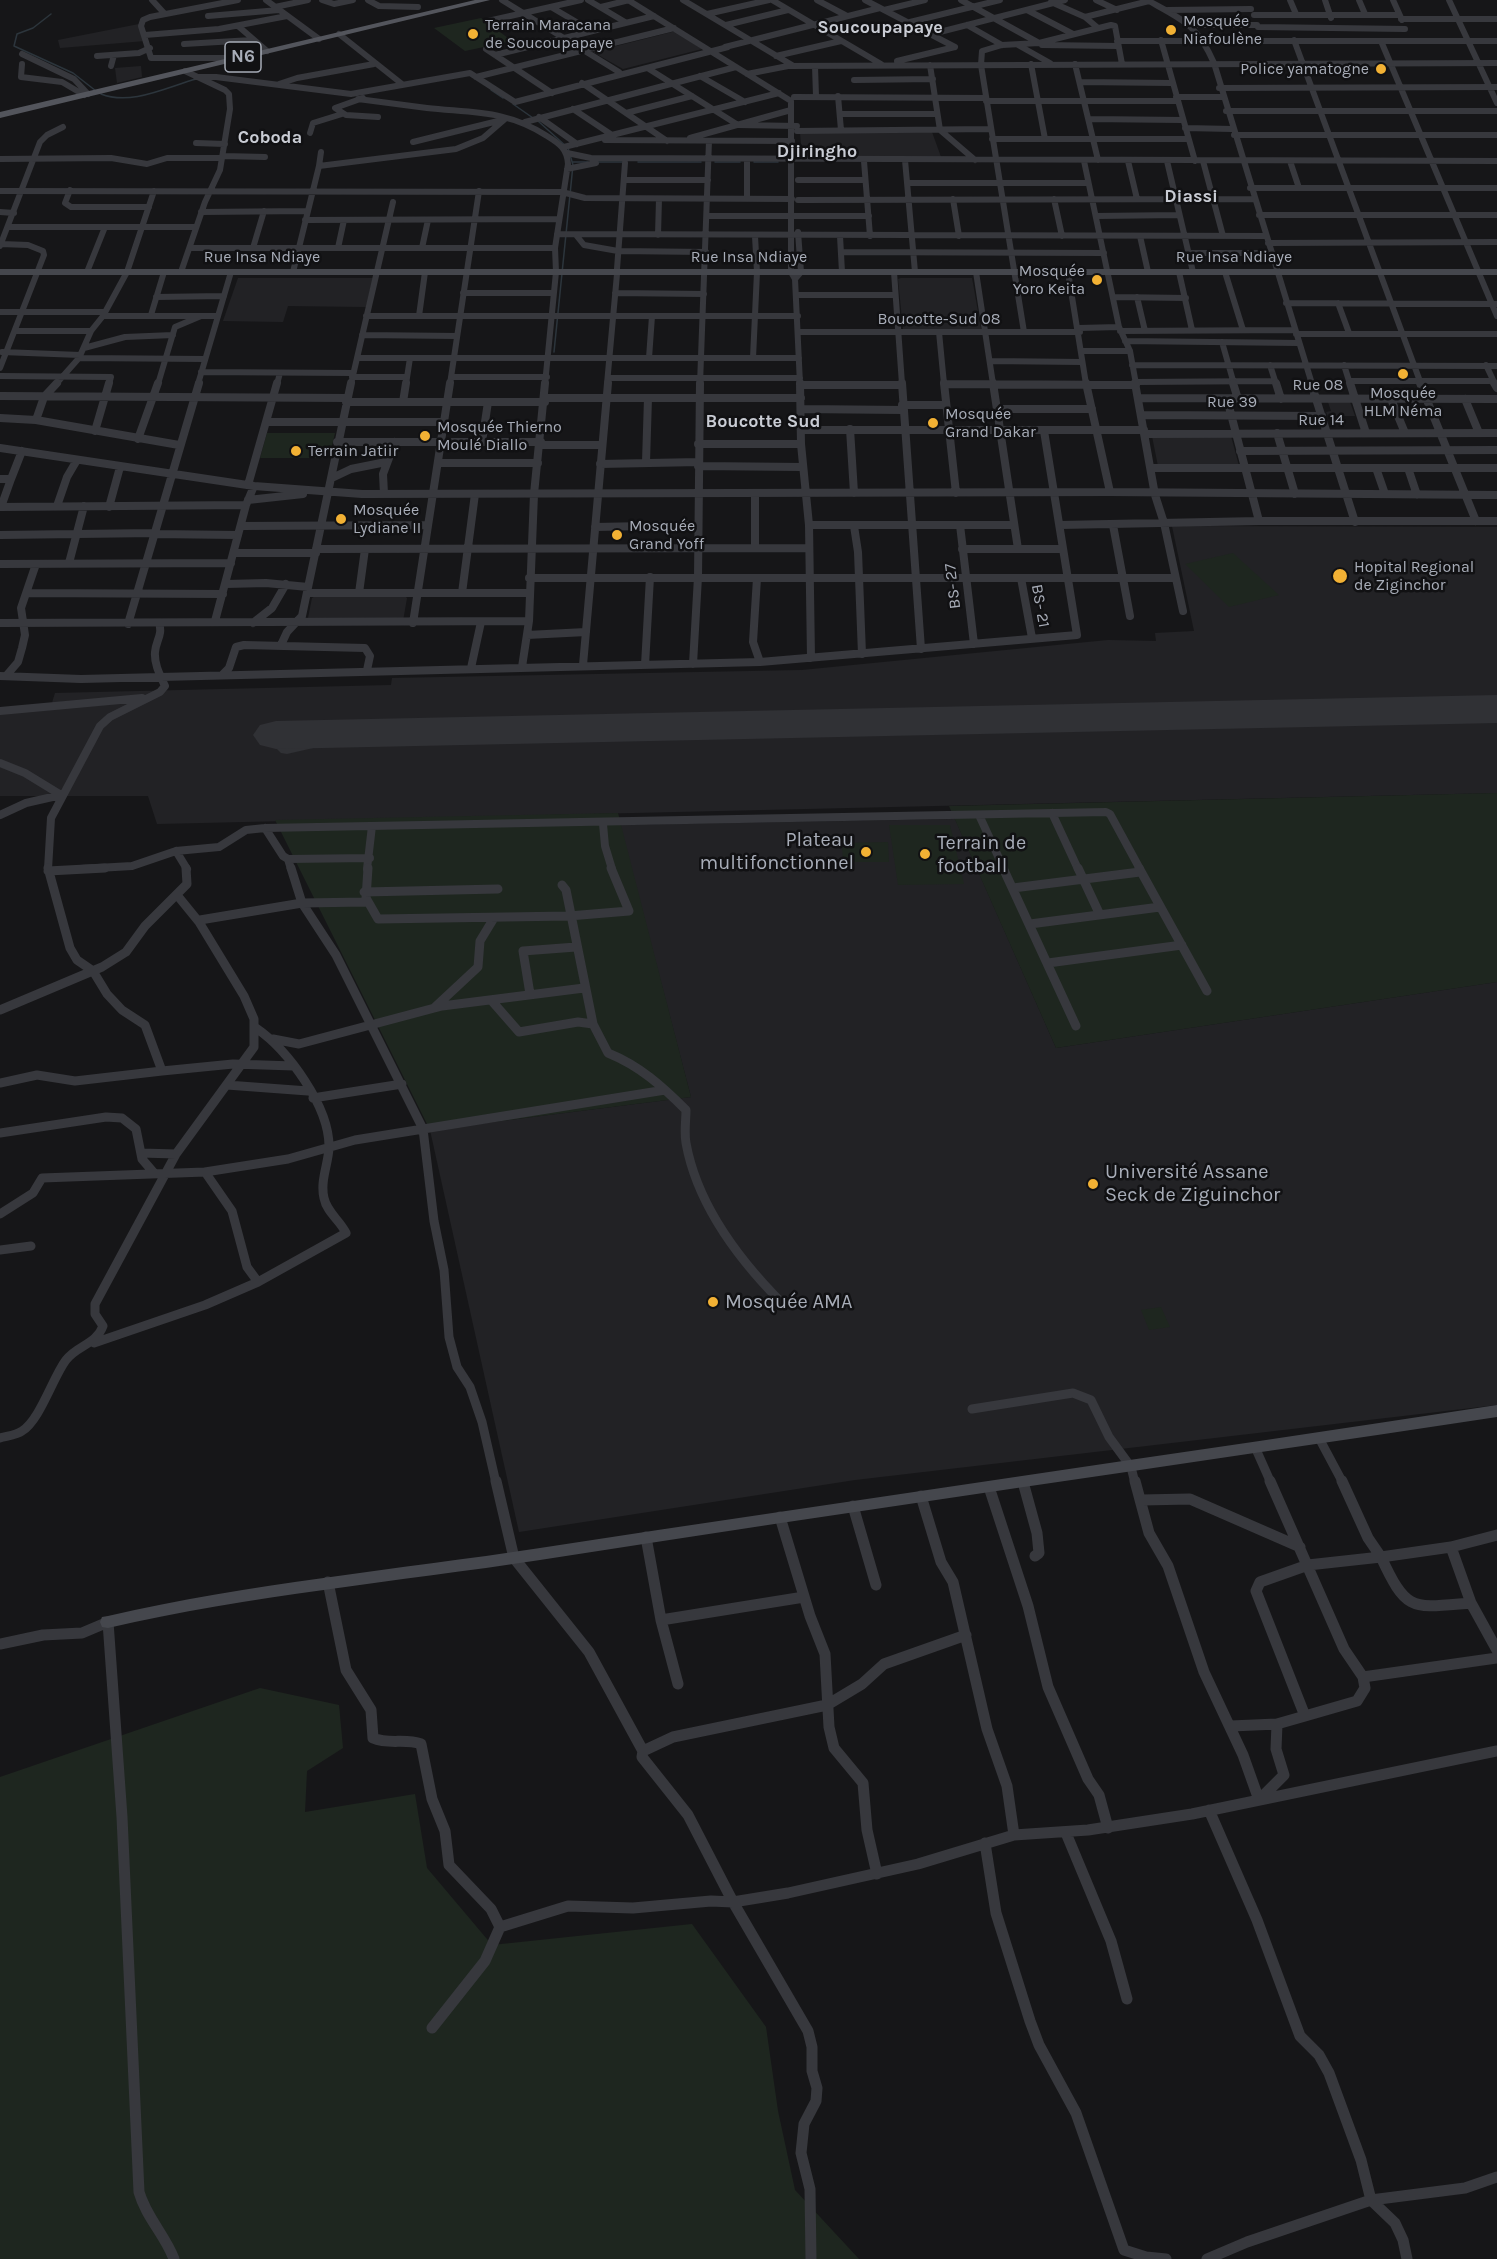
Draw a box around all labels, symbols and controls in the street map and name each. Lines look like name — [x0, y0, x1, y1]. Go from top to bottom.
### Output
place label: Mosquée Niafoulène — [1183, 11, 1262, 49]
place label: Terrain Maracana de Soucoupapaye — [485, 15, 613, 53]
district label: Soucoupapaye — [817, 17, 943, 39]
marker: Mosquée Niafoulène — [1164, 23, 1178, 37]
marker: Terrain Maracana de Soucoupapaye — [466, 27, 480, 41]
road number: N6 — [225, 42, 261, 72]
place label: Police yamatogne — [1240, 59, 1369, 79]
marker: Police yamatogne — [1374, 62, 1388, 76]
district label: Coboda — [238, 127, 302, 149]
district label: Djiringho — [777, 141, 857, 163]
district label: Diassi — [1164, 186, 1218, 208]
street label: Rue Insa Ndiaye — [204, 247, 320, 267]
street label: Rue Insa Ndiaye — [691, 247, 807, 267]
street label: Rue Insa Ndiaye — [1176, 247, 1292, 267]
place label: Mosquée Yoro Keita — [1013, 261, 1085, 299]
marker: Mosquée Yoro Keita — [1090, 273, 1104, 287]
street label: Boucotte-Sud 08 — [877, 309, 1001, 329]
marker: Mosquée HLM Néma — [1396, 367, 1410, 381]
street label: Rue 08 — [1293, 375, 1343, 395]
place label: Mosquée HLM Néma — [1364, 383, 1442, 421]
street label: Rue 39 — [1207, 392, 1257, 412]
place label: Mosquée Grand Dakar — [945, 404, 1036, 442]
street label: Rue 14 — [1298, 410, 1344, 430]
district label: Boucotte Sud — [706, 411, 820, 433]
marker: Mosquée Grand Dakar — [926, 416, 940, 430]
place label: Mosquée Thierno Moulé Diallo — [437, 417, 562, 455]
marker: Mosquée Thierno Moulé Diallo — [418, 429, 432, 443]
place label: Terrain Jatiir — [308, 441, 398, 461]
marker: Terrain Jatiir — [289, 444, 303, 458]
place label: Mosquée Lydiane II — [353, 500, 421, 538]
marker: Mosquée Lydiane II — [334, 512, 348, 526]
place label: Mosquée Grand Yoff — [629, 516, 704, 554]
marker: Mosquée Grand Yoff — [610, 528, 624, 542]
place label: Hopital Regional de Ziginchor — [1354, 557, 1474, 595]
street label: BS- 27 — [941, 562, 965, 610]
marker: Hopital Regional de Ziginchor — [1331, 567, 1349, 585]
street label: BS- 21 — [1027, 583, 1053, 629]
place label: Plateau multifonctionnel — [700, 828, 854, 875]
place label: Terrain de football — [937, 831, 1026, 878]
marker: Plateau multifonctionnel — [859, 845, 873, 859]
marker: Terrain de football — [918, 847, 932, 861]
place label: Université Assane Seck de Ziguinchor — [1105, 1160, 1280, 1207]
marker: Université Assane Seck de Ziguinchor — [1086, 1177, 1100, 1191]
place label: Mosquée AMA — [725, 1290, 852, 1314]
marker: Mosquée AMA — [706, 1295, 720, 1309]

